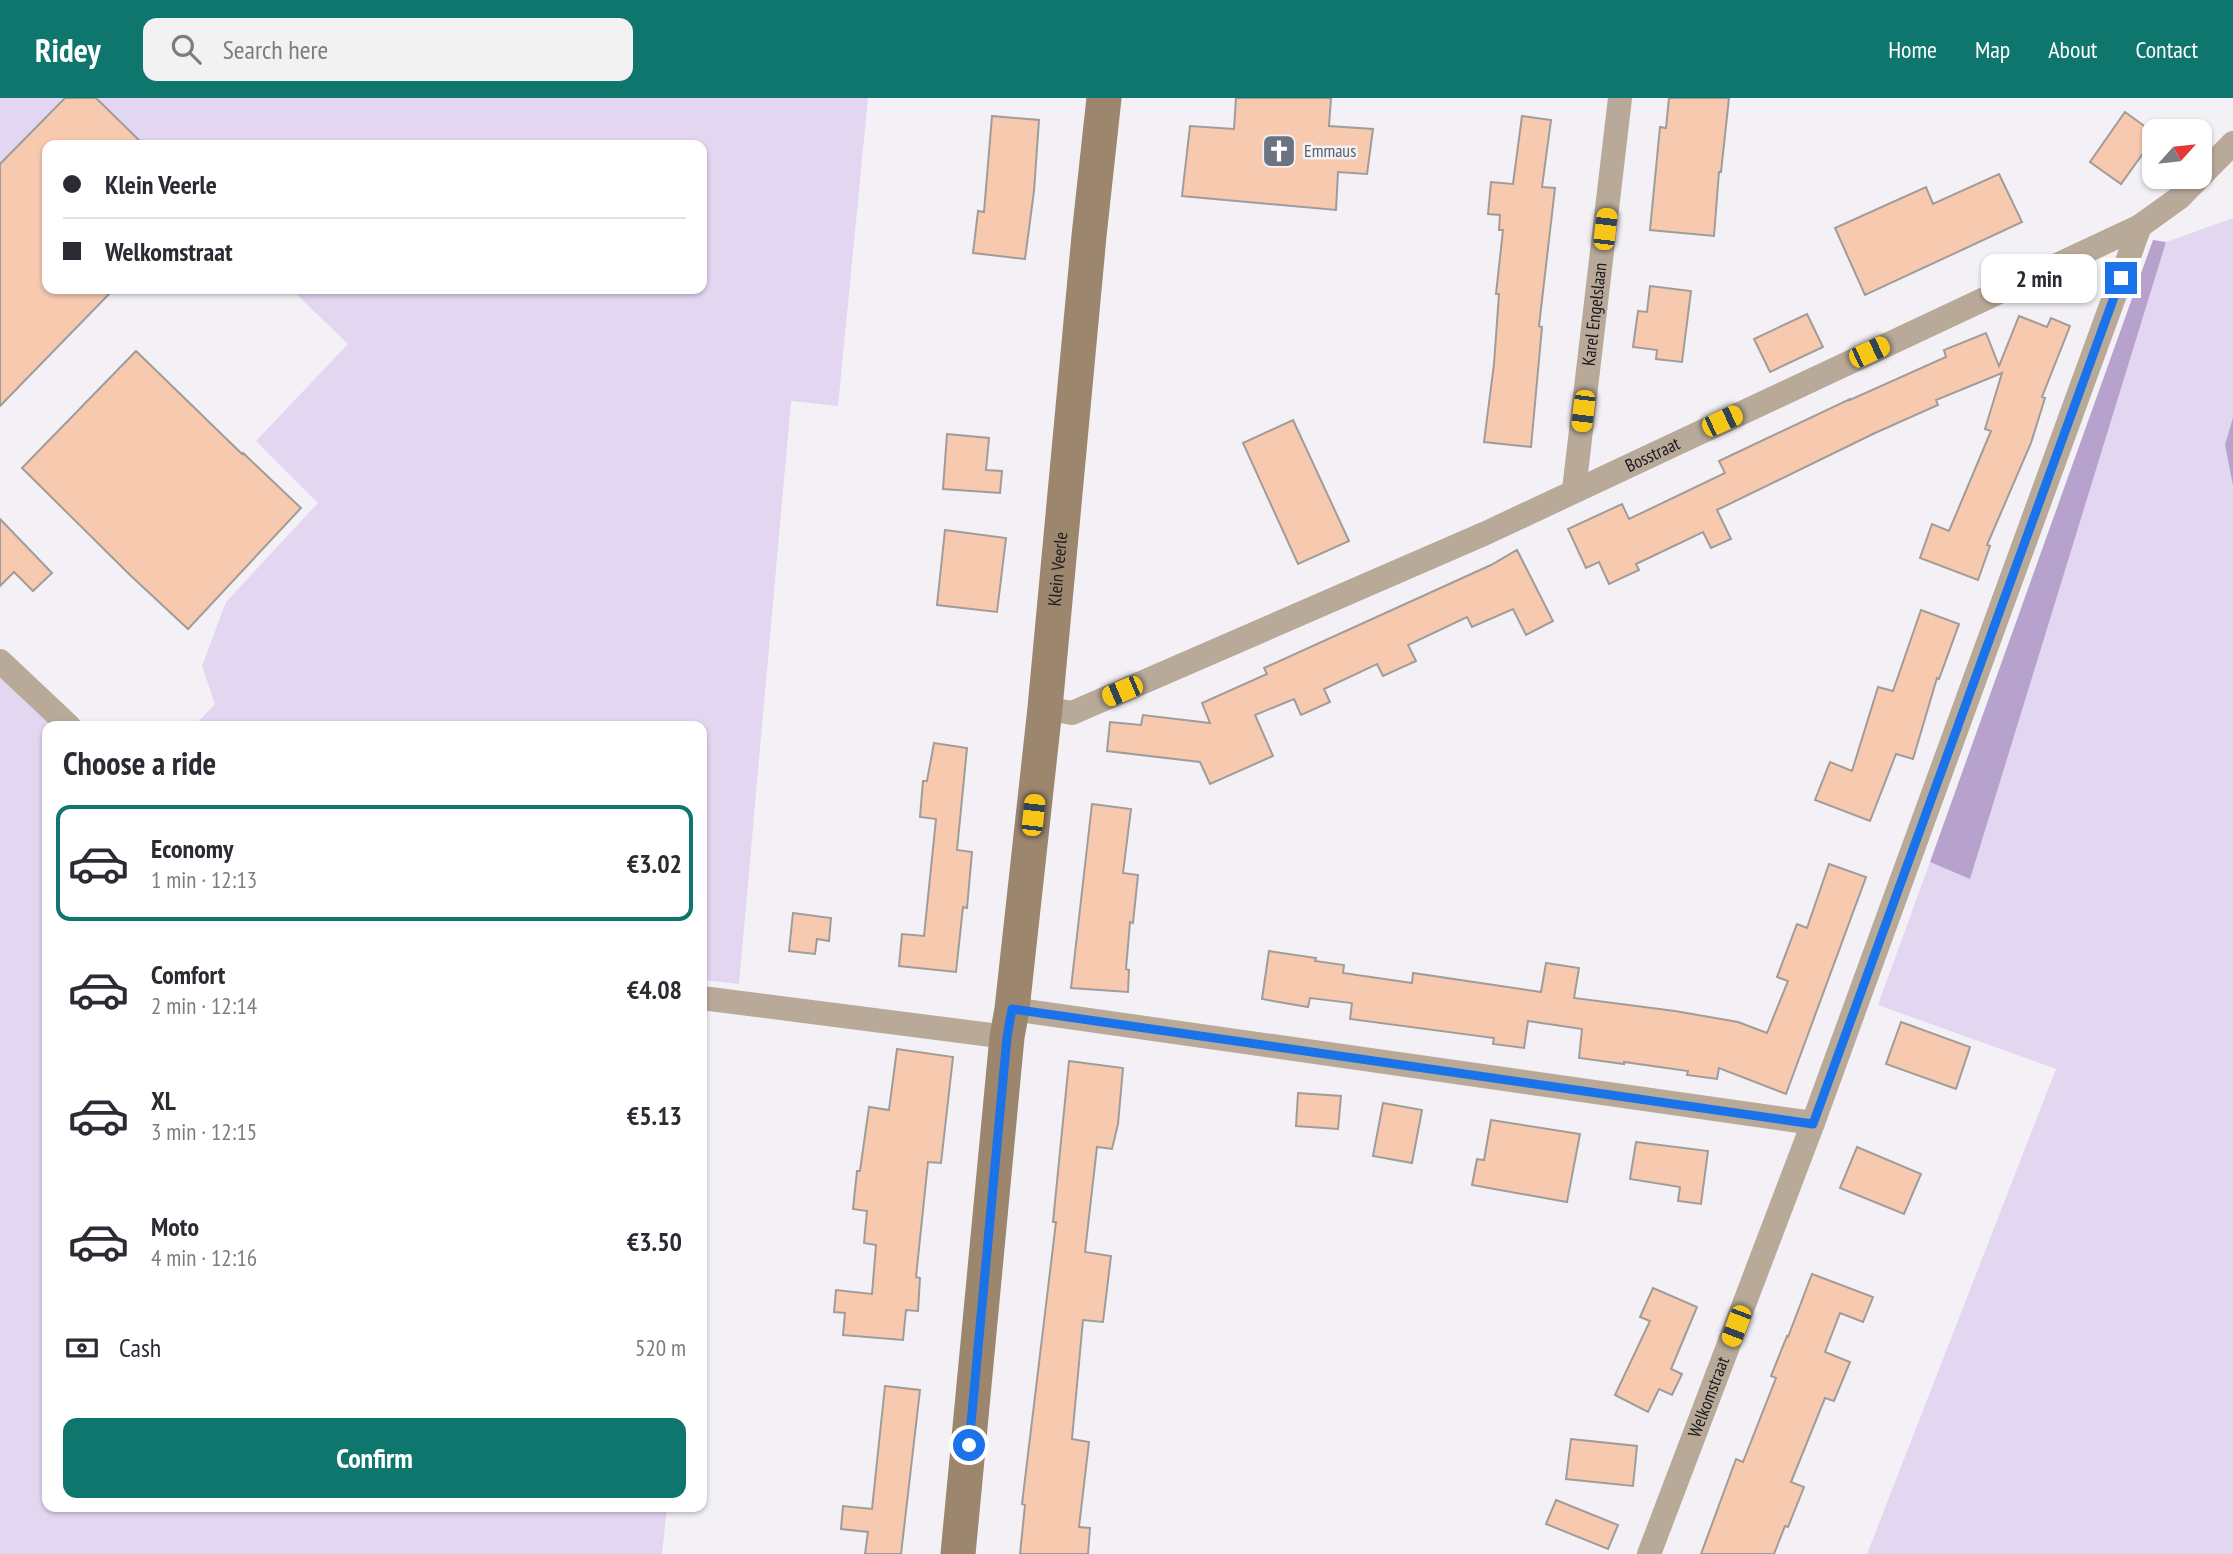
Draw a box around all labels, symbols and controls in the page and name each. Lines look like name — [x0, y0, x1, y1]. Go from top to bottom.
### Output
search box — [143, 18, 633, 81]
text: Ridey — [35, 28, 101, 71]
icon: search — [167, 30, 205, 68]
text: Search here — [223, 33, 328, 66]
text: Home — [1888, 34, 1937, 65]
text: Map — [1975, 34, 2010, 65]
text: About — [2048, 34, 2097, 65]
text: Contact — [2135, 34, 2198, 65]
north arrow — [2142, 119, 2212, 189]
map controls — [2142, 119, 2212, 189]
church icon: Emmaus — [1260, 132, 1298, 170]
place label: Emmaus — [1304, 139, 1356, 162]
text: Klein Veerle — [105, 168, 217, 201]
car — [1593, 207, 1618, 251]
text: Welkomstraat — [105, 235, 233, 268]
callout: 2 min — [1981, 254, 2096, 302]
street label: Karel Engelslaan — [1577, 261, 1612, 367]
route end — [2105, 262, 2137, 294]
text: 2 min — [2016, 264, 2062, 293]
car — [1846, 334, 1893, 370]
car — [1571, 389, 1596, 433]
car — [1699, 403, 1746, 439]
street label: Bosstraat — [1621, 432, 1683, 477]
street label: Klein Veerle — [1043, 531, 1072, 607]
car — [1099, 673, 1146, 709]
text: Choose a ride — [63, 742, 216, 784]
car — [1021, 793, 1046, 837]
icon: car — [67, 832, 130, 895]
text: Economy — [151, 832, 233, 865]
text: €3.02 — [627, 847, 682, 880]
text: 1 min · 12:13 — [151, 865, 257, 894]
icon: car — [67, 958, 130, 1021]
text: Comfort — [151, 958, 225, 991]
text: €4.08 — [627, 973, 682, 1006]
text: 2 min · 12:14 — [151, 991, 257, 1020]
icon: car — [67, 1084, 130, 1147]
text: XL — [151, 1084, 176, 1117]
text: €5.13 — [627, 1099, 682, 1132]
text: 3 min · 12:15 — [151, 1117, 257, 1146]
icon: car — [67, 1210, 130, 1273]
text: Moto — [151, 1210, 199, 1243]
text: €3.50 — [627, 1225, 682, 1258]
text: 4 min · 12:16 — [151, 1243, 257, 1272]
car — [1719, 1303, 1754, 1349]
icon: cash — [63, 1329, 101, 1367]
text: Cash — [119, 1331, 161, 1364]
text: 520 m — [635, 1333, 686, 1362]
street label: Welkomstraat — [1682, 1353, 1734, 1440]
button: Confirm — [63, 1418, 686, 1498]
route start — [953, 1429, 985, 1461]

